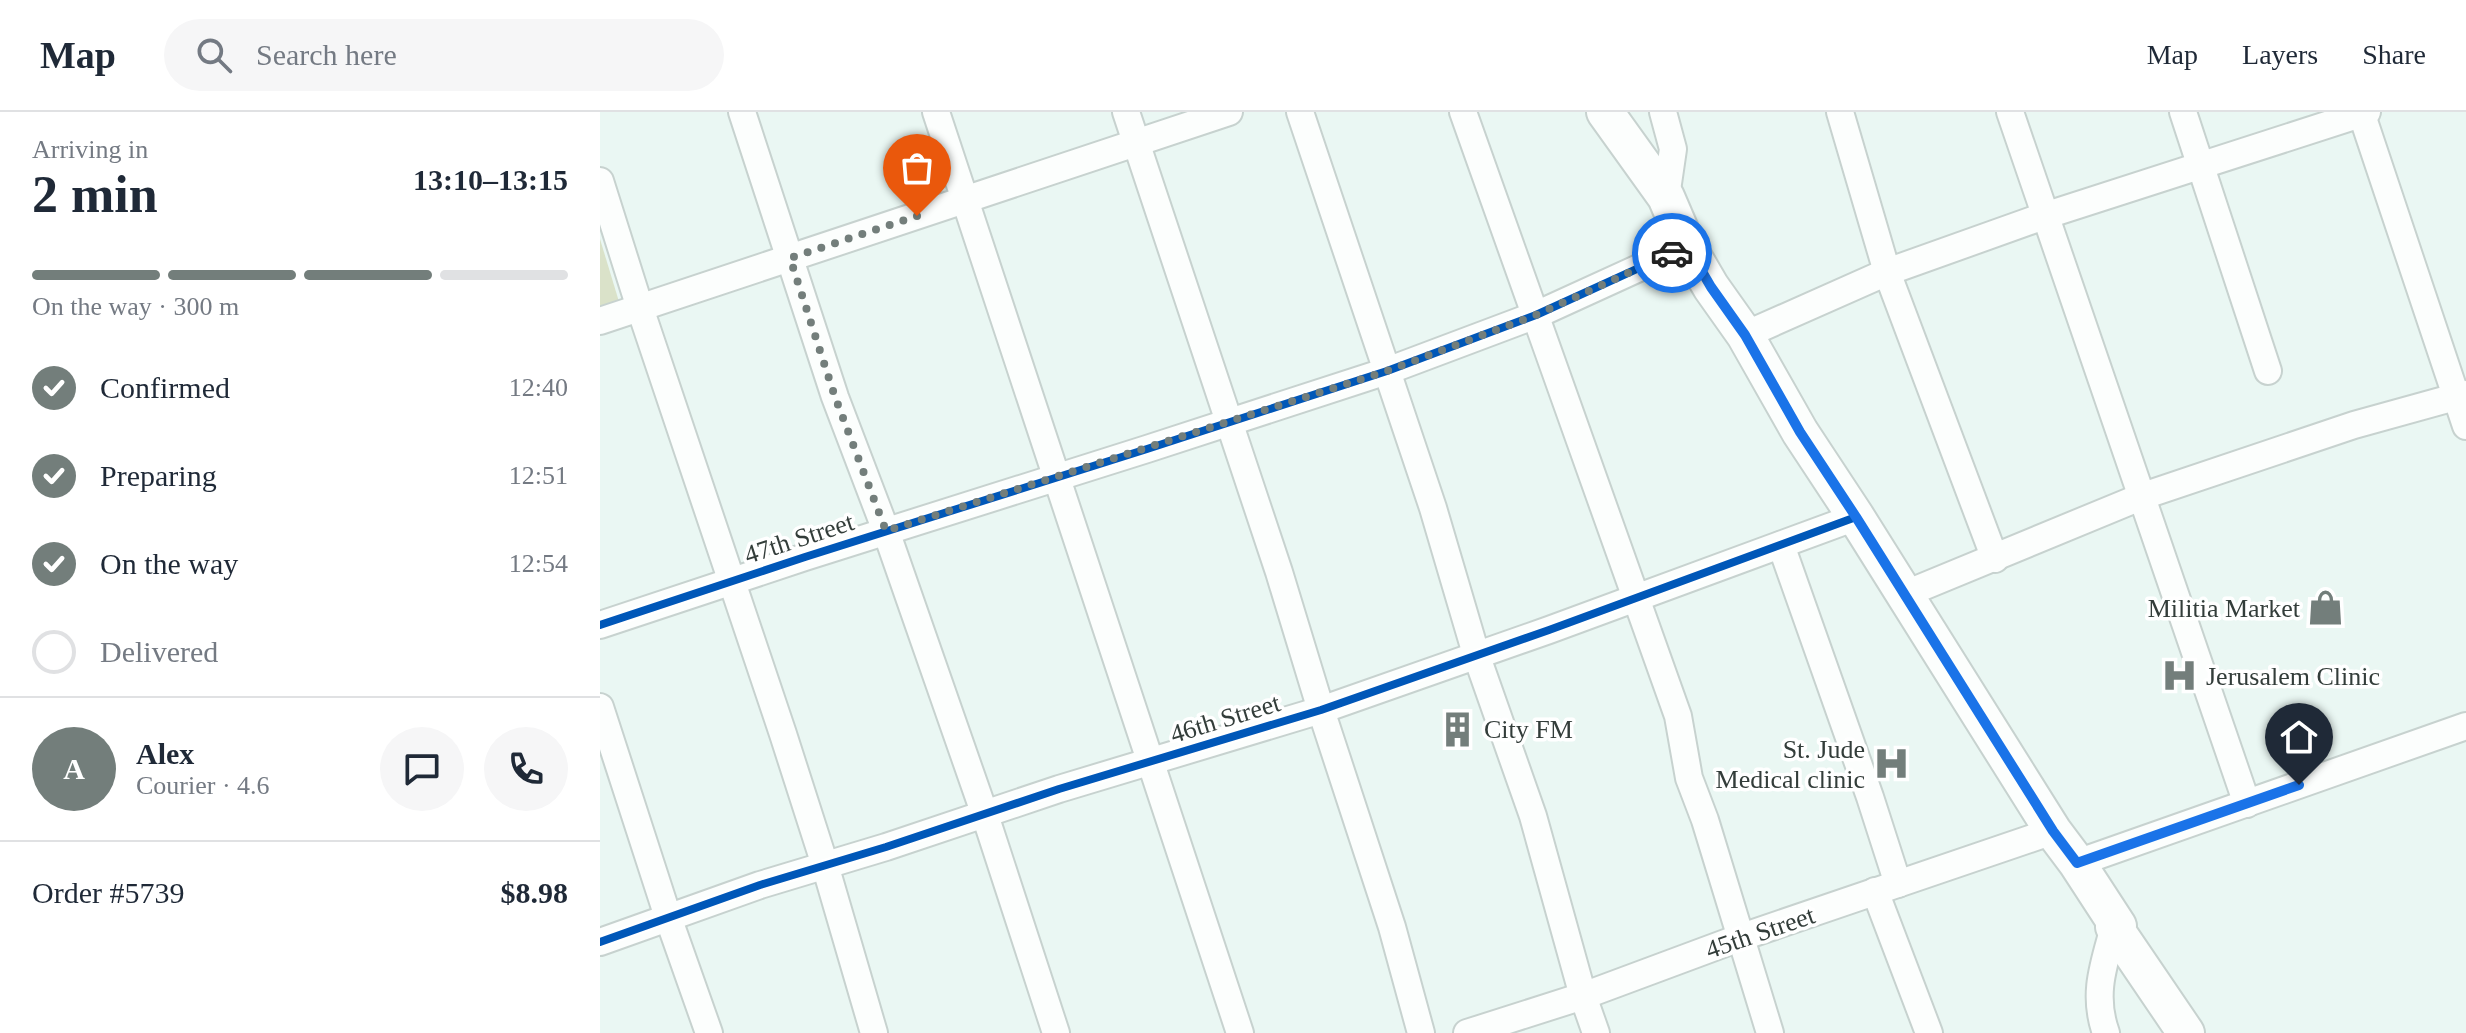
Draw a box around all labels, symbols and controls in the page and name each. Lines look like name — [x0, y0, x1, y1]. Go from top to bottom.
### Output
search box — [164, 19, 724, 91]
icon: search — [192, 33, 236, 77]
text: Map — [40, 34, 116, 76]
text: Search here — [256, 38, 397, 71]
text: Map — [2147, 39, 2198, 70]
text: Layers — [2242, 39, 2318, 70]
text: Share — [2362, 39, 2426, 70]
pin — [883, 134, 951, 216]
text: Arriving in — [32, 135, 148, 164]
icon: bag — [895, 146, 939, 190]
text: 13:10–13:15 — [413, 163, 568, 196]
text: 2 min — [32, 166, 158, 223]
courier — [1632, 213, 1712, 293]
icon: car — [1650, 231, 1694, 275]
text: On the way · 300 m — [32, 292, 239, 321]
icon: check — [32, 366, 76, 410]
text: Confirmed — [100, 371, 230, 404]
text: 12:40 — [509, 373, 568, 402]
icon: check — [32, 454, 76, 498]
text: Preparing — [100, 459, 217, 492]
text: 12:51 — [509, 461, 568, 490]
street label: 47th Street — [741, 507, 858, 570]
icon: check — [32, 542, 76, 586]
text: On the way — [100, 547, 238, 580]
text: 12:54 — [509, 549, 568, 578]
shop icon: Militia Market — [2307, 589, 2345, 627]
place label: Militia Market — [2148, 594, 2301, 623]
text: Delivered — [100, 635, 218, 668]
hospital icon: Jerusalem Clinic — [2161, 657, 2199, 695]
place label: Jerusalem Clinic — [2206, 662, 2380, 691]
street label: 46th Street — [1167, 688, 1284, 749]
pin — [2265, 703, 2333, 785]
building icon: City FM — [1439, 710, 1477, 748]
place label: City FM — [1484, 715, 1573, 744]
icon: home — [2277, 715, 2321, 759]
button: chat — [380, 727, 464, 811]
button: phone — [484, 727, 568, 811]
place label: St. Jude Medical clinic — [1716, 735, 1865, 794]
text: Alex — [136, 737, 194, 770]
hospital icon: St. Jude Medical clinic — [1872, 745, 1910, 783]
text: A — [63, 752, 85, 785]
text: Courier · 4.6 — [136, 771, 270, 800]
text: Order #5739 — [32, 876, 184, 909]
text: $8.98 — [501, 876, 568, 909]
street label: 45th Street — [1702, 900, 1819, 965]

